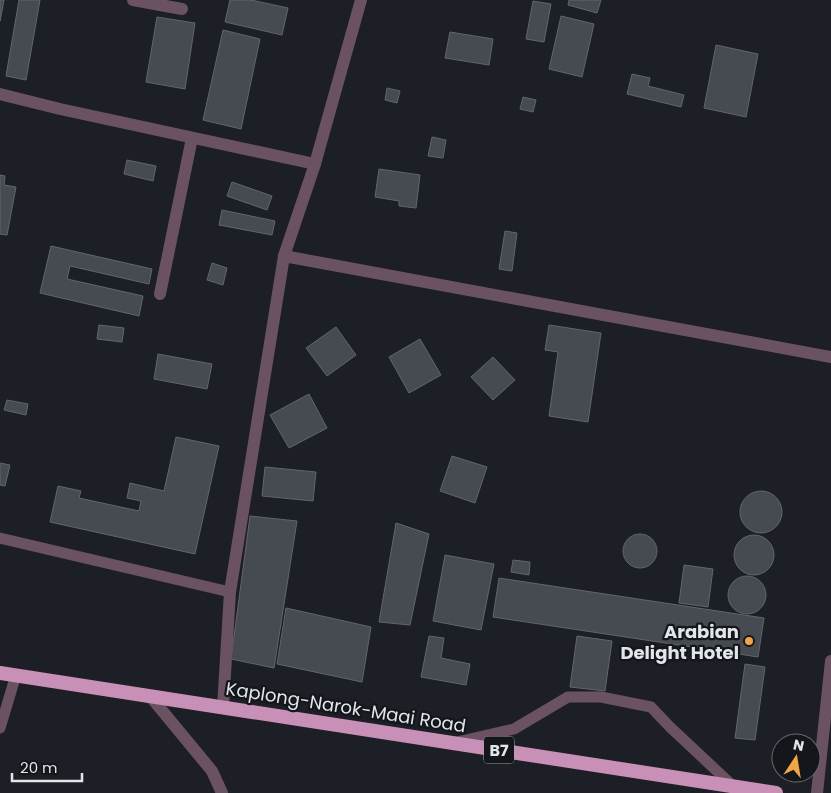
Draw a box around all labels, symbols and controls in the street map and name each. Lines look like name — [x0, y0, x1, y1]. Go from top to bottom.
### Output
place label: Arabian Delight Hotel — [620, 619, 739, 665]
marker: Arabian Delight Hotel — [743, 635, 755, 647]
street label: Kaplong-Narok-Maai Road — [224, 676, 468, 738]
north arrow — [771, 733, 821, 783]
text: N — [791, 734, 806, 756]
road number: B7 — [484, 736, 514, 764]
scale bar — [12, 750, 82, 782]
text: 20 m — [20, 757, 58, 778]

